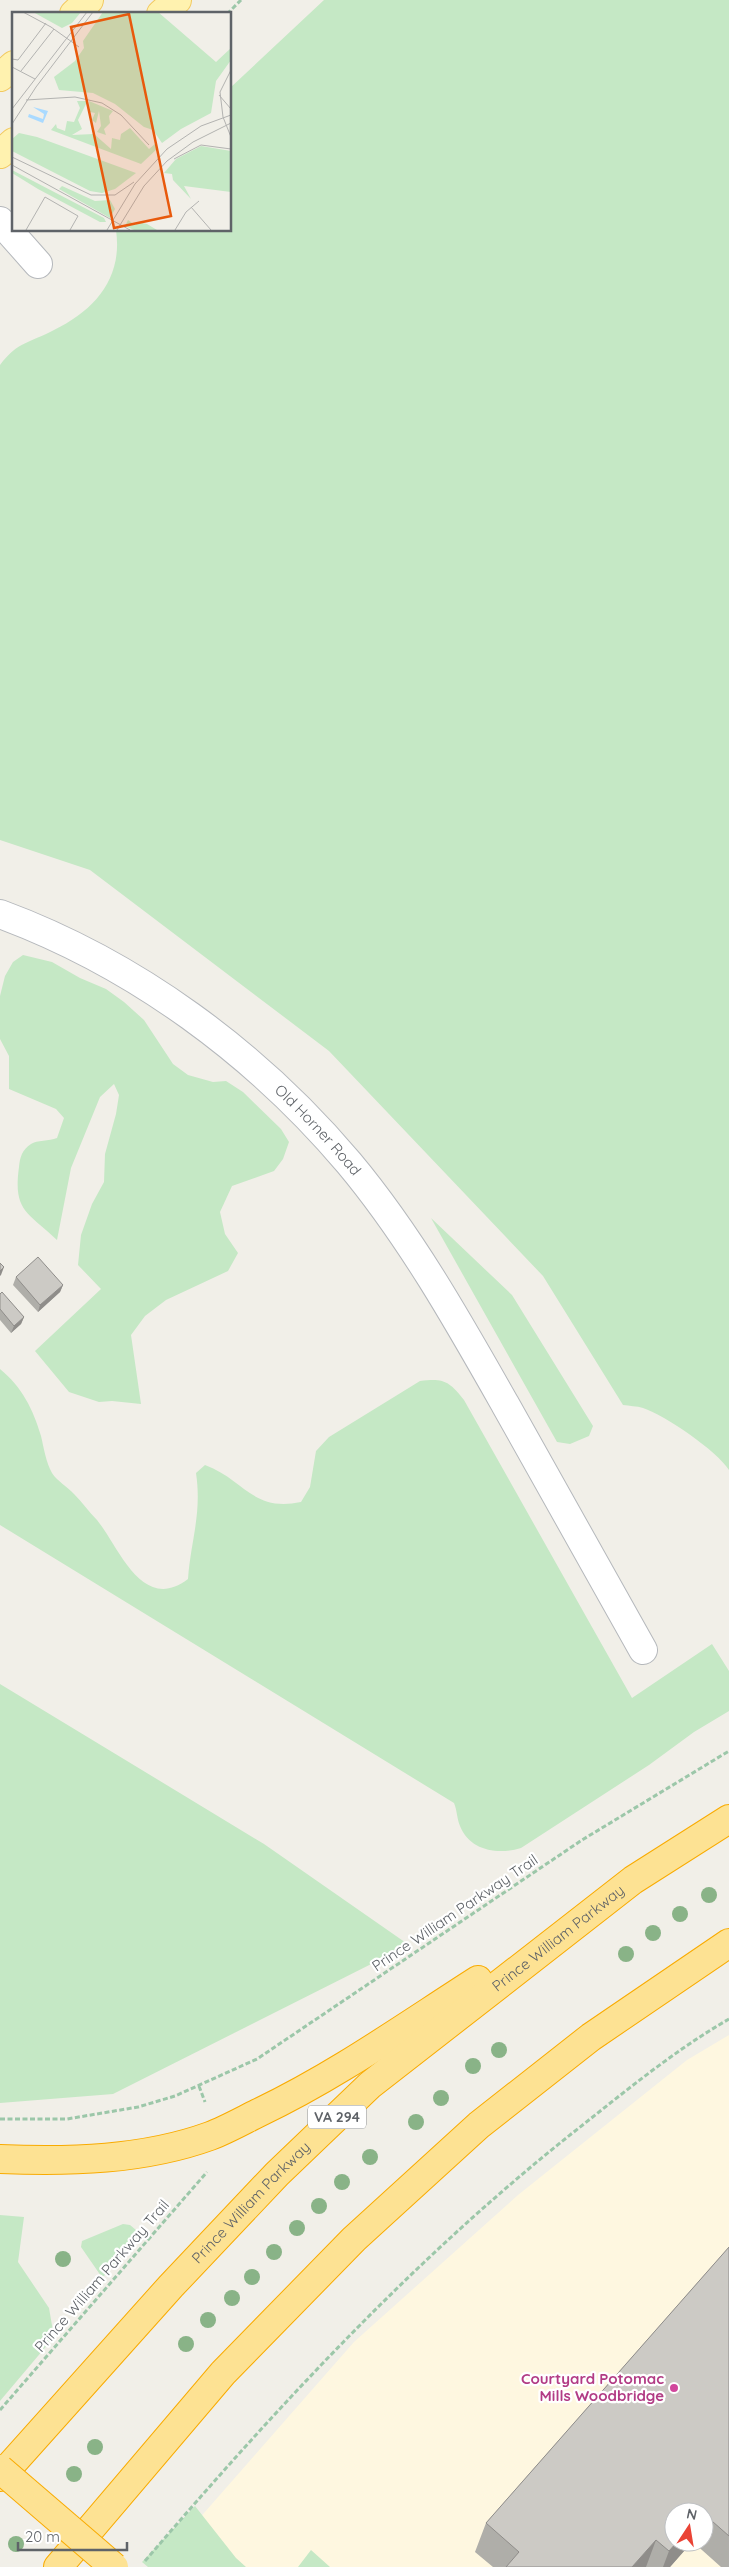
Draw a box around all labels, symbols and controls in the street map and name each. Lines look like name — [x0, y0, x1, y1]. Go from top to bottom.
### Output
inset map — [12, 12, 231, 231]
street label: Old Horner Road — [271, 1080, 365, 1179]
street label: Prince William Parkway Trail — [368, 1850, 541, 1975]
street label: Prince William Parkway — [488, 1880, 628, 1995]
road number: VA 294 — [308, 2106, 366, 2128]
street label: Prince William Parkway — [187, 2137, 314, 2267]
street label: Prince William Parkway Trail — [30, 2196, 173, 2356]
place label: Courtyard Potomac Mills Woodbridge — [521, 2369, 664, 2405]
marker: Courtyard Potomac Mills Woodbridge — [668, 2382, 680, 2394]
north arrow — [664, 2502, 714, 2552]
text: N — [685, 2504, 699, 2524]
scale bar — [18, 2520, 126, 2552]
text: 20 m — [25, 2527, 60, 2546]

